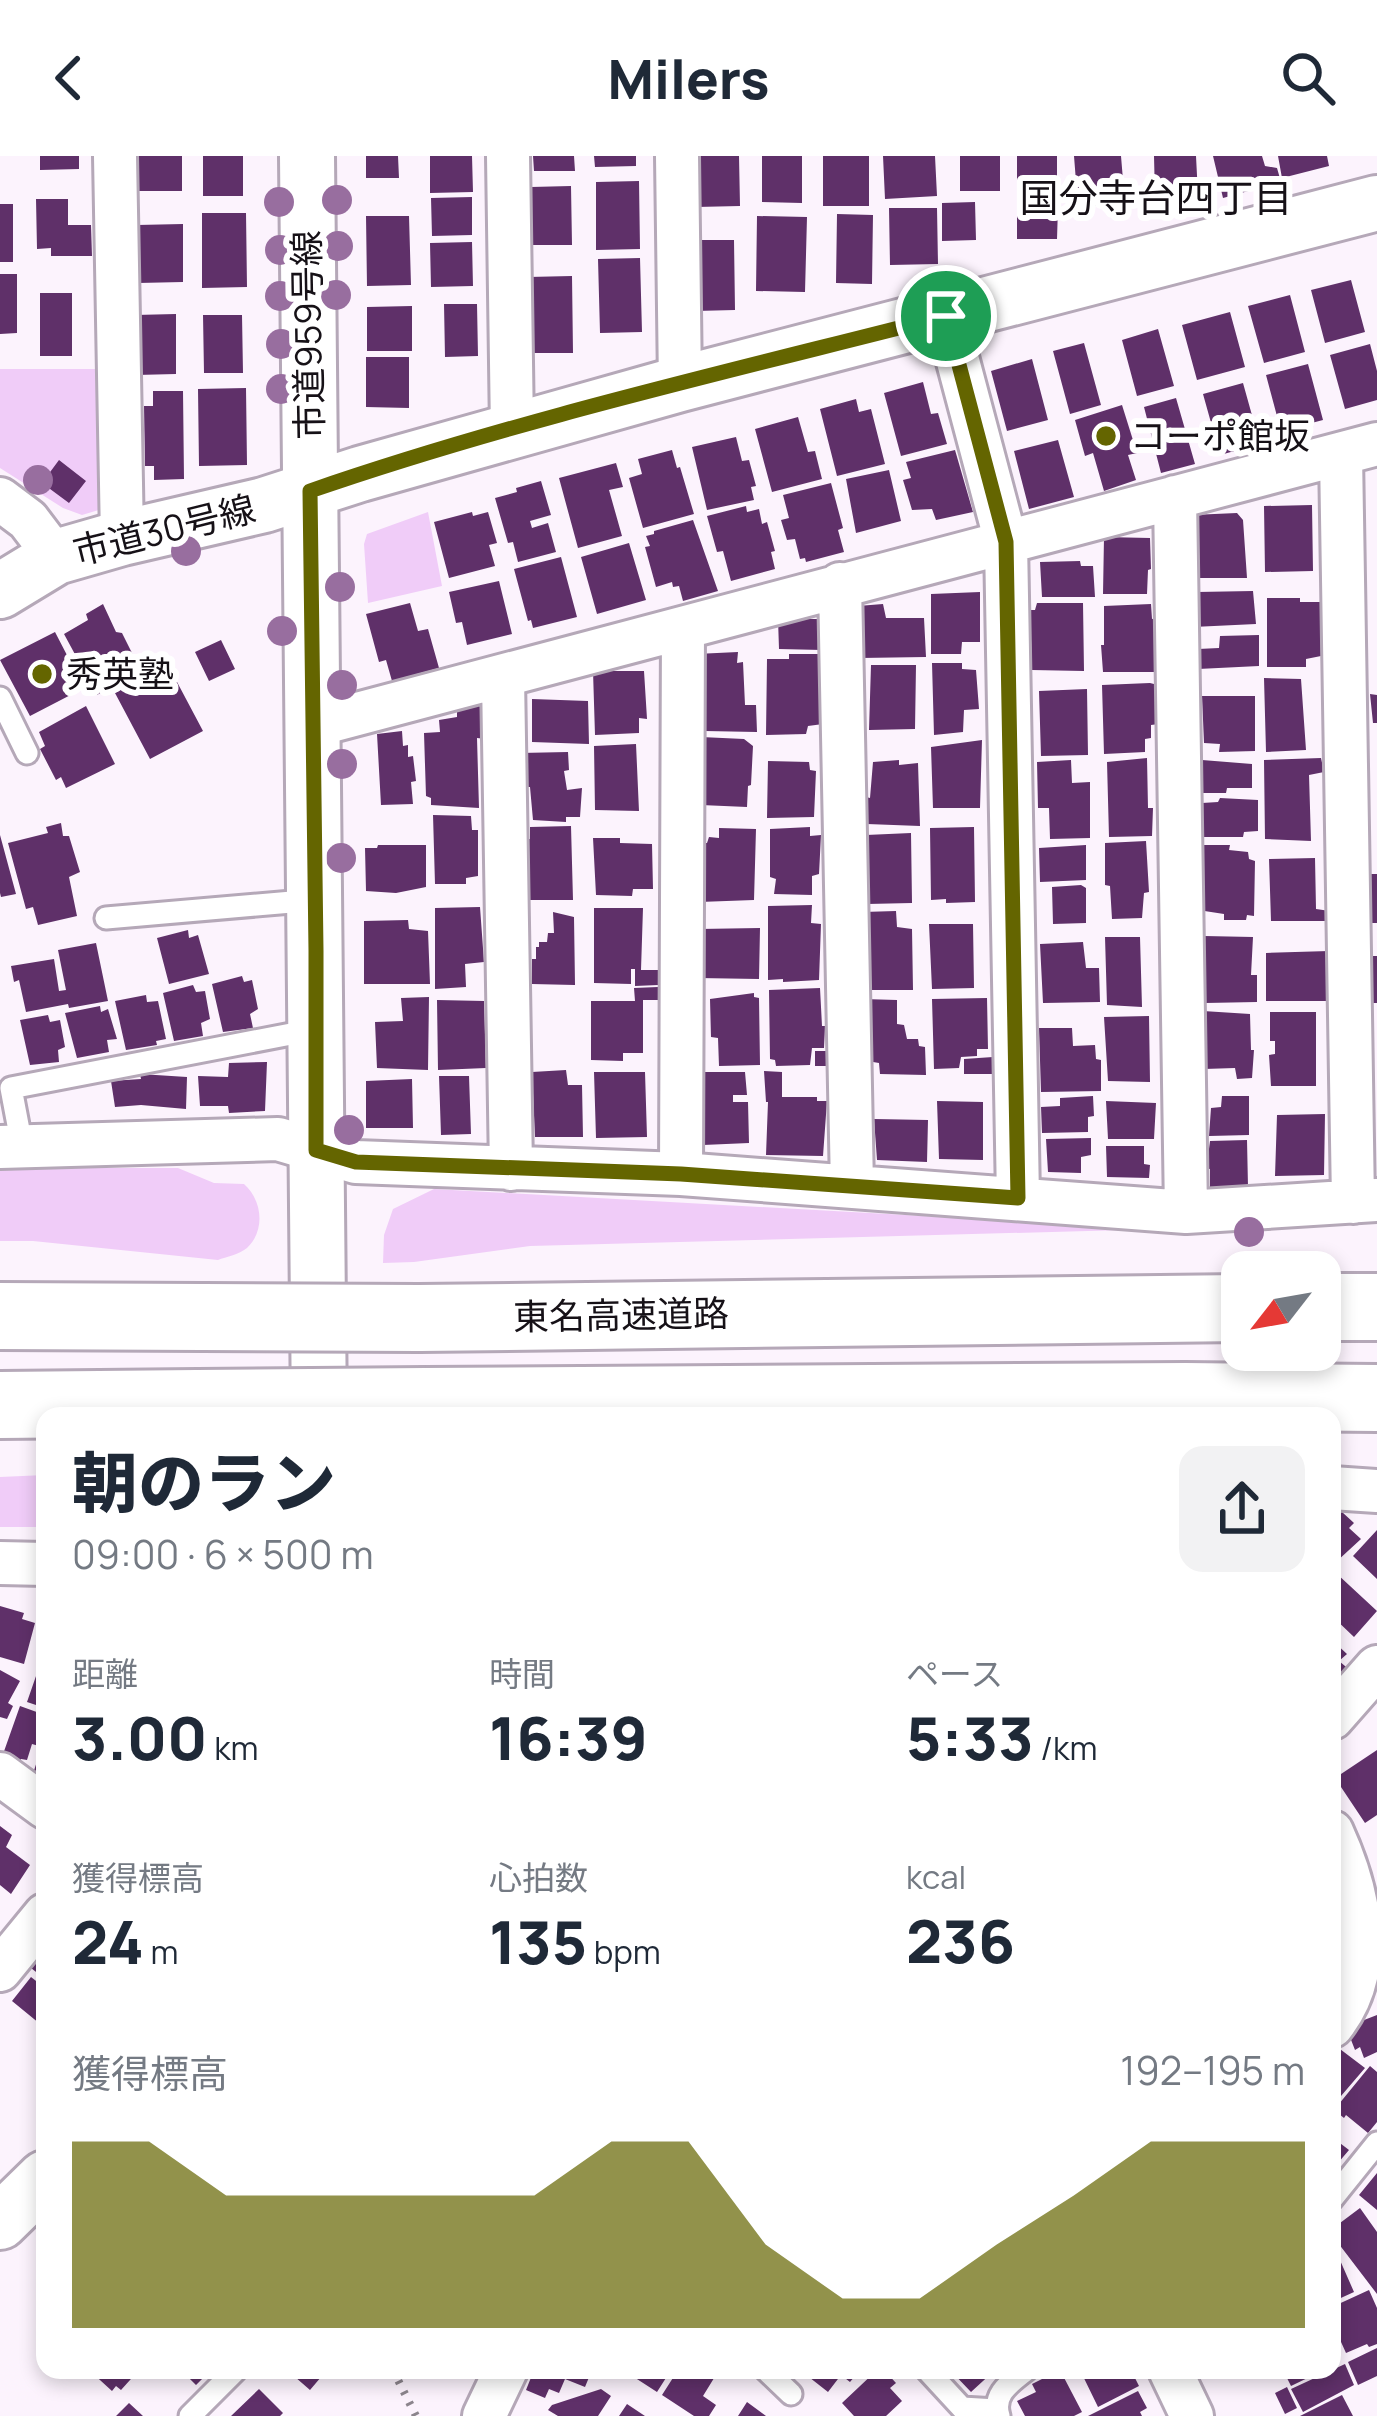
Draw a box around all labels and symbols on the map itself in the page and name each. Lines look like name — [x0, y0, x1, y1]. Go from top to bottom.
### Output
district label: 国分寺台四丁目 — [1019, 170, 1293, 224]
street label: 市道959号線 — [281, 230, 334, 440]
pin — [895, 265, 997, 367]
place label: コーポ館坂 — [1130, 411, 1310, 460]
marker: コーポ館坂 — [1093, 423, 1119, 449]
street label: 市道30号線 — [68, 483, 260, 576]
place label: 秀英塾 — [66, 649, 174, 698]
marker: 秀英塾 — [29, 661, 55, 687]
north arrow — [1221, 1251, 1341, 1371]
street label: 東名高速道路 — [513, 1288, 729, 1341]

